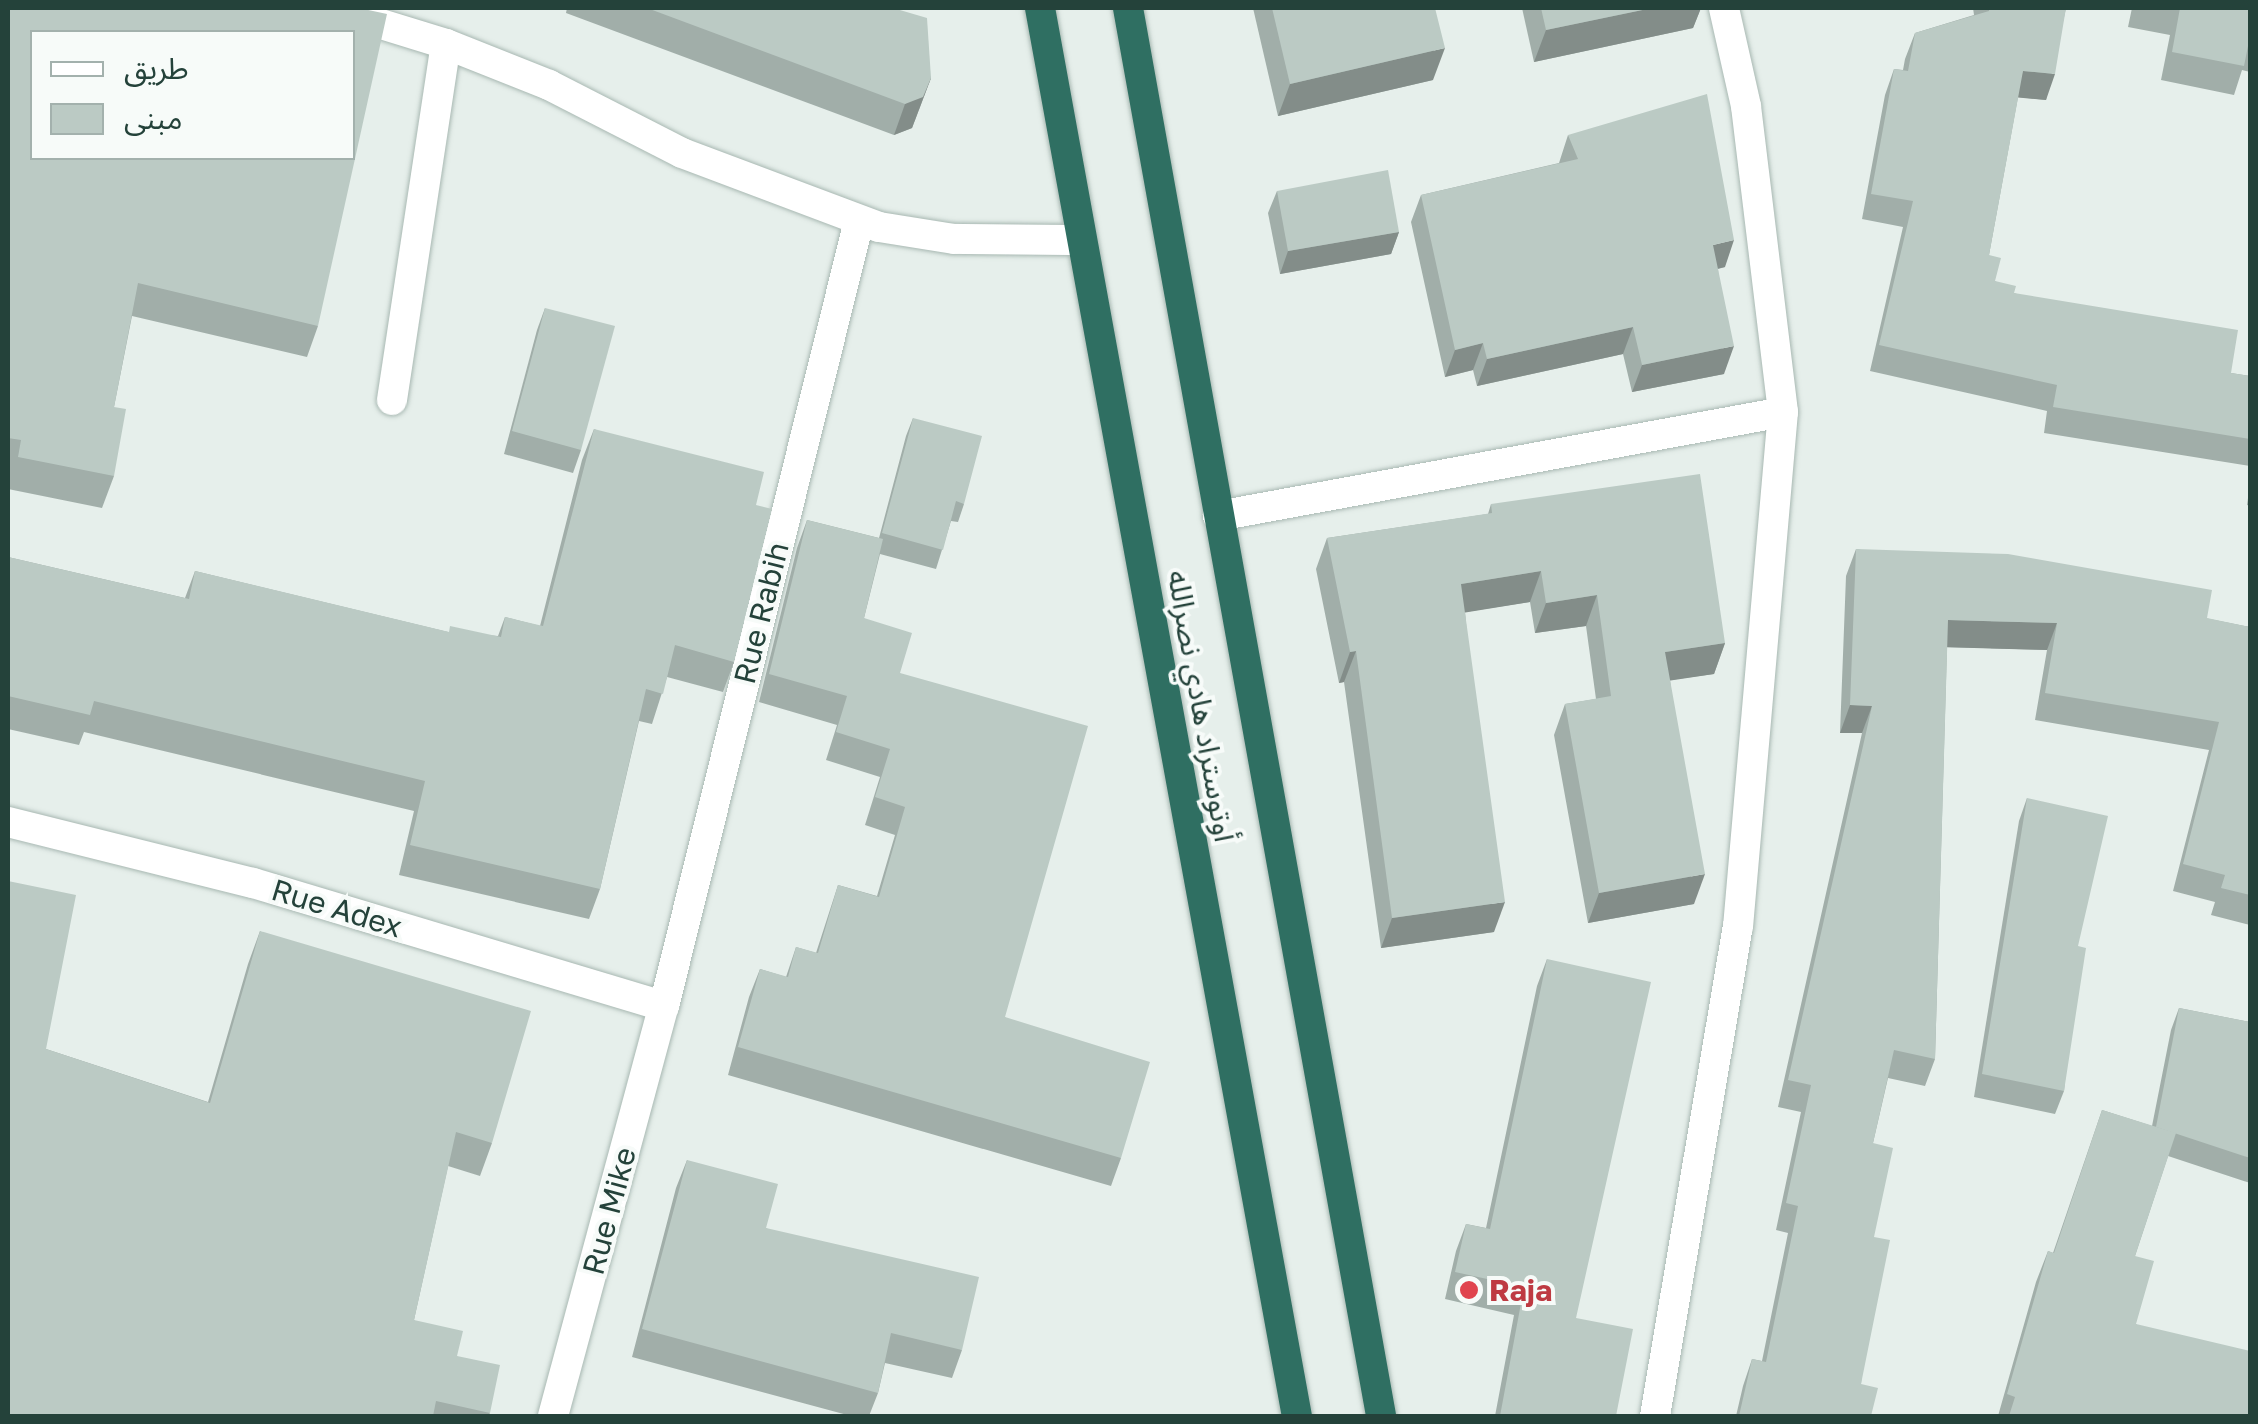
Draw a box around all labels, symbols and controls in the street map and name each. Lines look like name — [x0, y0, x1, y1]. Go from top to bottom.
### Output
legend — [30, 30, 355, 160]
text: طريق — [124, 50, 189, 86]
text: مبنى — [124, 100, 182, 136]
street label: Rue Rabih — [726, 538, 796, 688]
street label: أوتوستراد هادي نصرالله — [1160, 567, 1244, 845]
street label: Rue Adex — [267, 871, 407, 945]
street label: Rue Mike — [575, 1143, 643, 1279]
place label: Raja — [1489, 1272, 1552, 1308]
marker: Raja — [1458, 1279, 1480, 1301]

